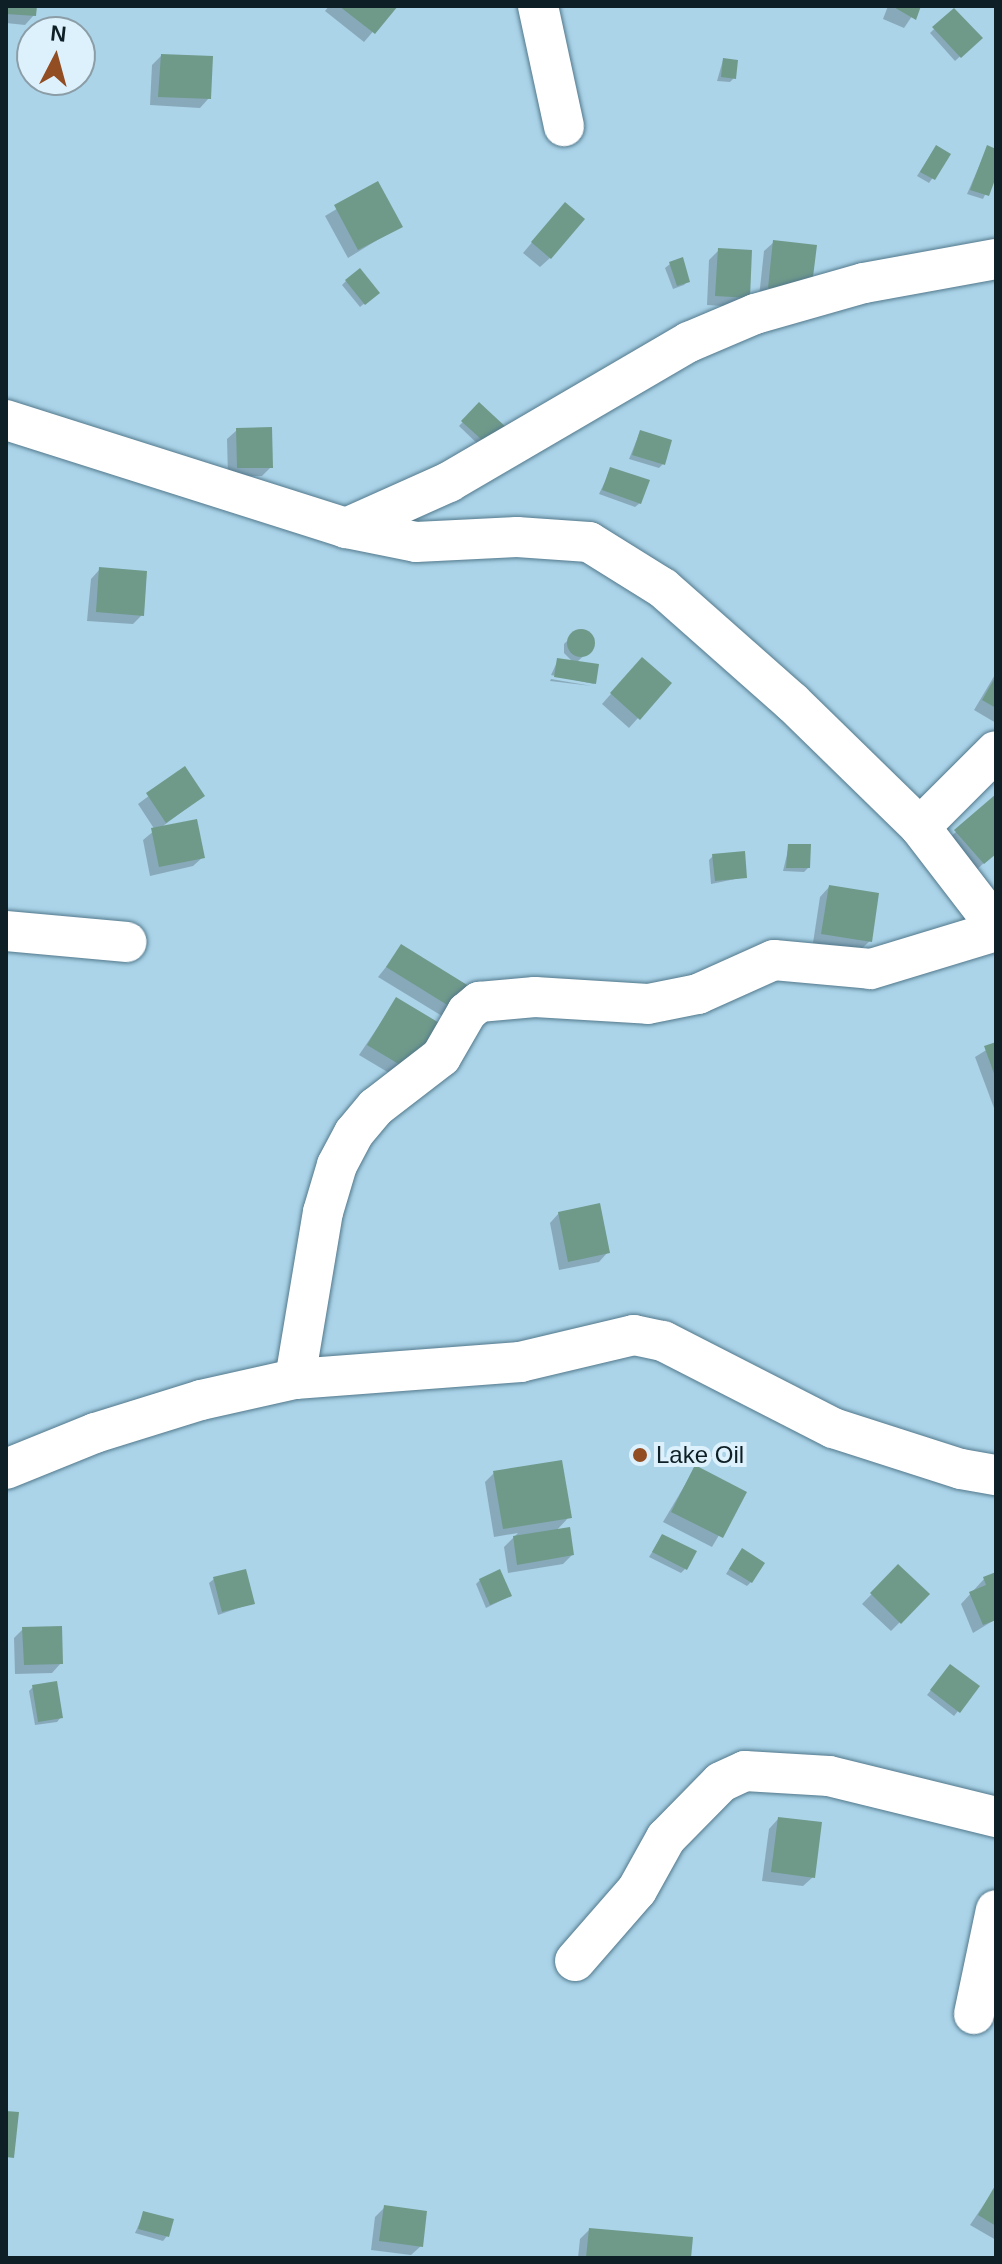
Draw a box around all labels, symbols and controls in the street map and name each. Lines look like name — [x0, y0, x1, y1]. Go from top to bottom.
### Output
north arrow — [16, 16, 96, 96]
text: N — [49, 20, 68, 47]
place label: Lake Oil — [656, 1441, 744, 1469]
marker: Lake Oil — [631, 1446, 649, 1464]

